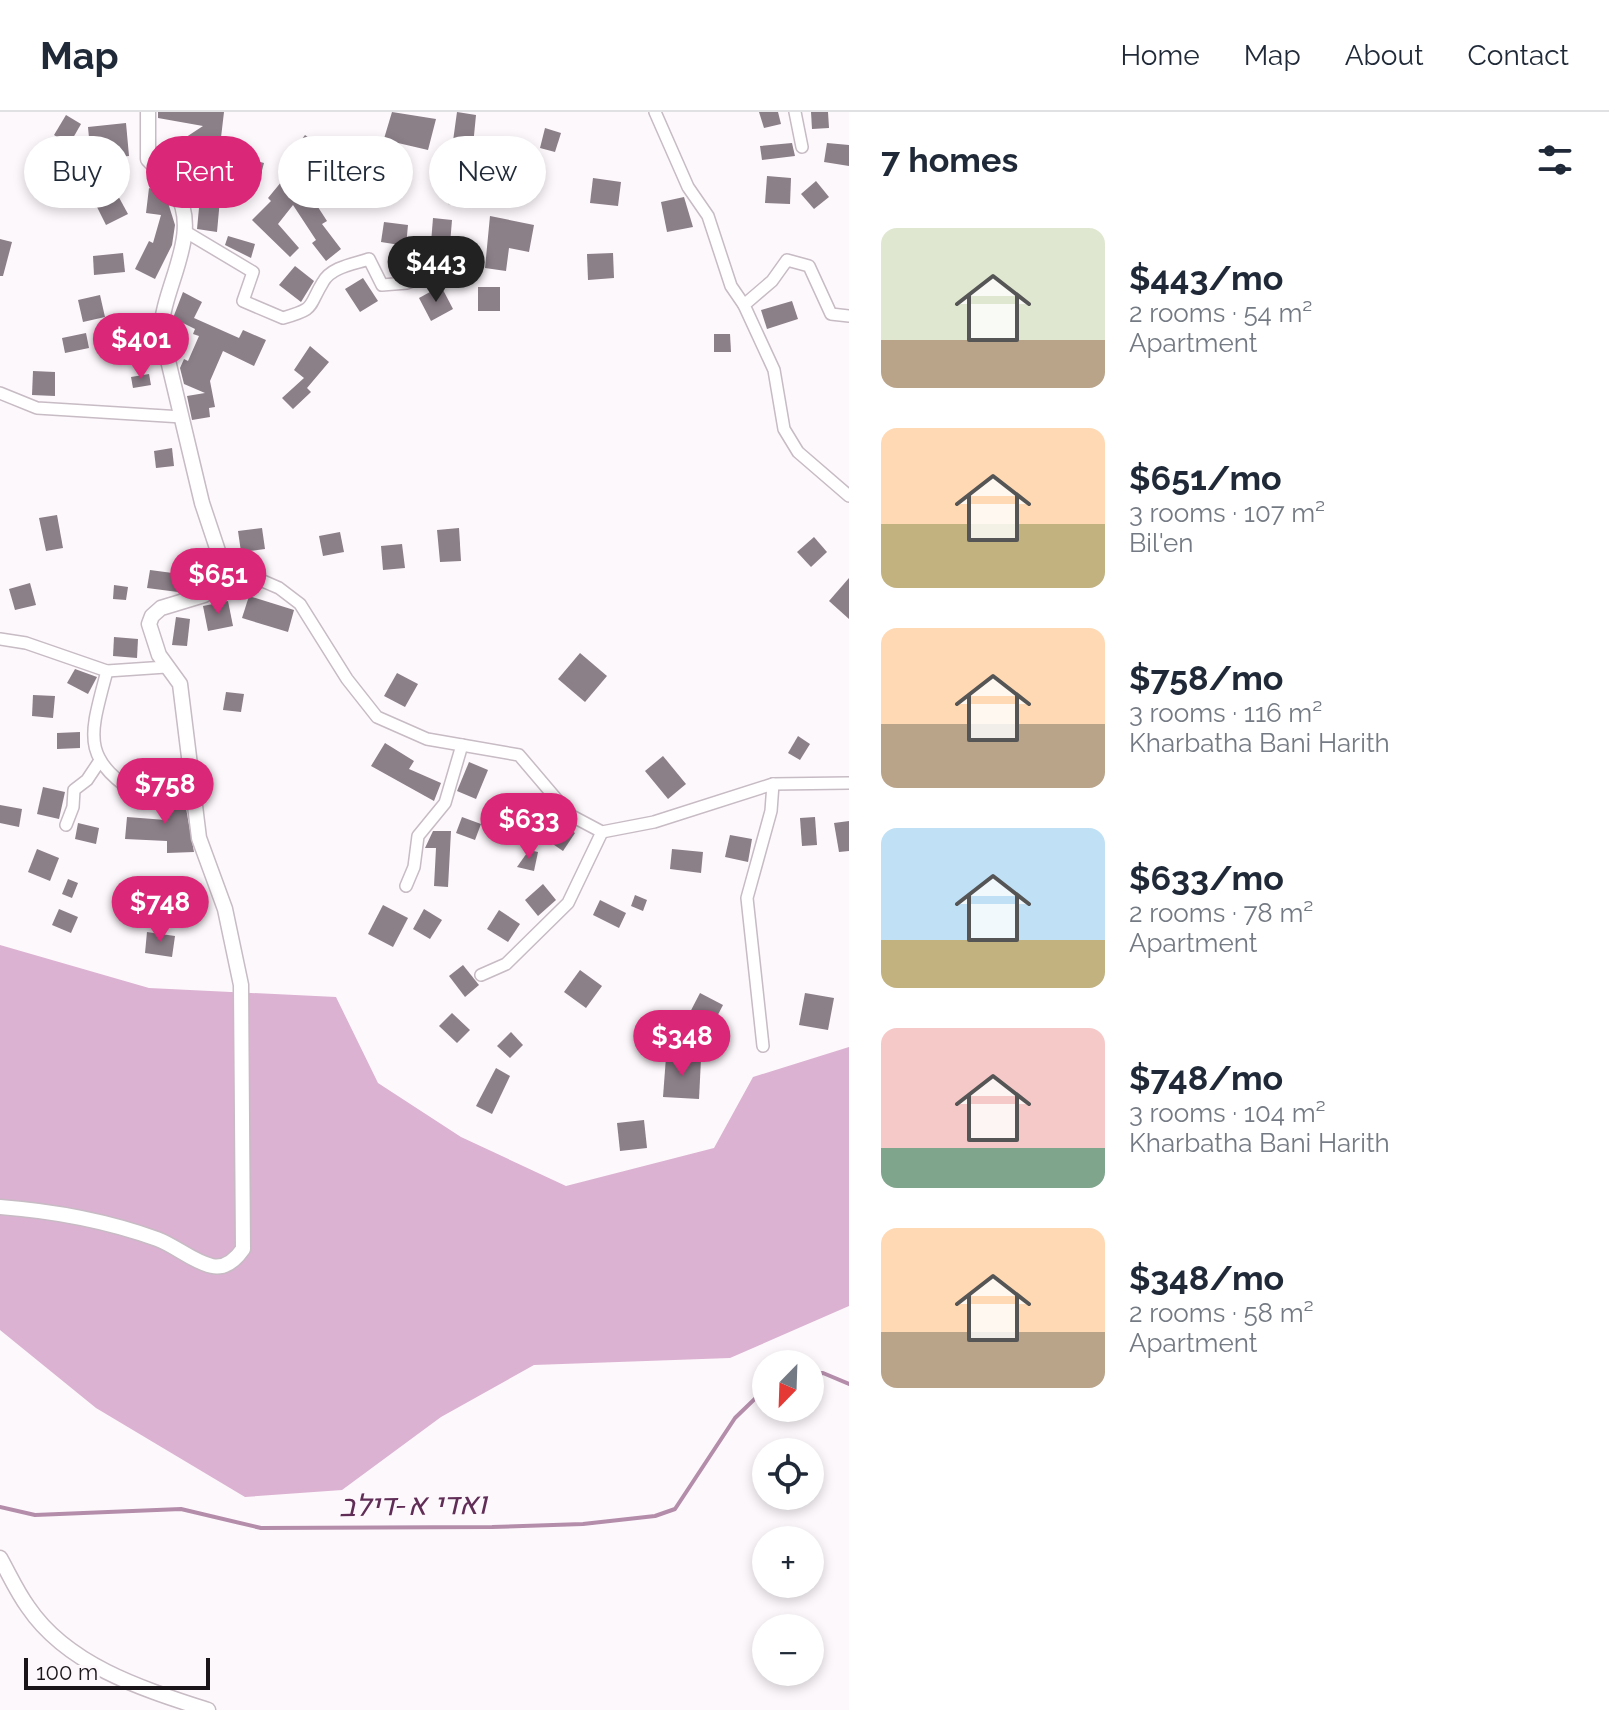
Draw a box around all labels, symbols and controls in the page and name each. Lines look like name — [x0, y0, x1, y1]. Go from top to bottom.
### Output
text: Map — [40, 33, 119, 78]
text: Home — [1120, 39, 1200, 72]
text: Map — [1244, 39, 1301, 72]
text: About — [1345, 39, 1424, 72]
text: Contact — [1468, 39, 1569, 72]
chip: Buy — [24, 136, 130, 208]
chip: Rent — [146, 136, 262, 208]
chip: Filters — [278, 136, 413, 208]
chip: New — [429, 136, 546, 208]
icon: filters — [1533, 138, 1577, 182]
text: 7 homes — [881, 140, 1018, 180]
pin: $443 — [389, 236, 483, 304]
text: $443 — [406, 247, 466, 277]
text: $443/mo — [1129, 258, 1283, 298]
icon: home — [945, 260, 1041, 356]
text: 2 rooms · 54 m² — [1129, 298, 1312, 328]
pin: $401 — [94, 313, 188, 381]
text: $401 — [111, 324, 171, 354]
text: Apartment — [1129, 328, 1258, 358]
text: $651/mo — [1129, 458, 1282, 498]
icon: home — [945, 460, 1041, 556]
text: 3 rooms · 107 m² — [1129, 498, 1325, 528]
text: Bil'en — [1129, 528, 1193, 558]
pin: $651 — [171, 548, 265, 616]
text: $651 — [188, 559, 248, 589]
text: $758/mo — [1129, 658, 1283, 698]
icon: home — [945, 660, 1041, 756]
text: 3 rooms · 116 m² — [1129, 698, 1322, 728]
text: Kharbatha Bani Harith — [1129, 728, 1390, 758]
pin: $758 — [118, 758, 212, 826]
text: $758 — [135, 769, 195, 799]
pin: $633 — [482, 793, 576, 861]
text: $633 — [498, 804, 560, 834]
text: $633/mo — [1129, 858, 1284, 898]
icon: home — [945, 860, 1041, 956]
pin: $748 — [113, 876, 207, 944]
text: $748 — [130, 887, 190, 917]
text: 2 rooms · 78 m² — [1129, 898, 1313, 928]
text: Apartment — [1129, 928, 1258, 958]
pin: $348 — [635, 1010, 729, 1078]
text: $348 — [651, 1021, 713, 1051]
text: $748/mo — [1129, 1058, 1283, 1098]
icon: home — [945, 1060, 1041, 1156]
text: 3 rooms · 104 m² — [1129, 1098, 1326, 1128]
text: Kharbatha Bani Harith — [1129, 1128, 1390, 1158]
text: $348/mo — [1129, 1258, 1284, 1298]
icon: home — [945, 1260, 1041, 1356]
text: 2 rooms · 58 m² — [1129, 1298, 1314, 1328]
text: Apartment — [1129, 1328, 1258, 1358]
north arrow — [752, 1350, 824, 1422]
map controls — [752, 1350, 824, 1686]
button: locate — [752, 1438, 824, 1510]
water label: ואדי א-דילב — [339, 1486, 489, 1523]
button: + — [752, 1526, 824, 1598]
button: − — [752, 1614, 824, 1686]
scale bar — [24, 1654, 210, 1690]
text: 100 m — [36, 1659, 98, 1685]

